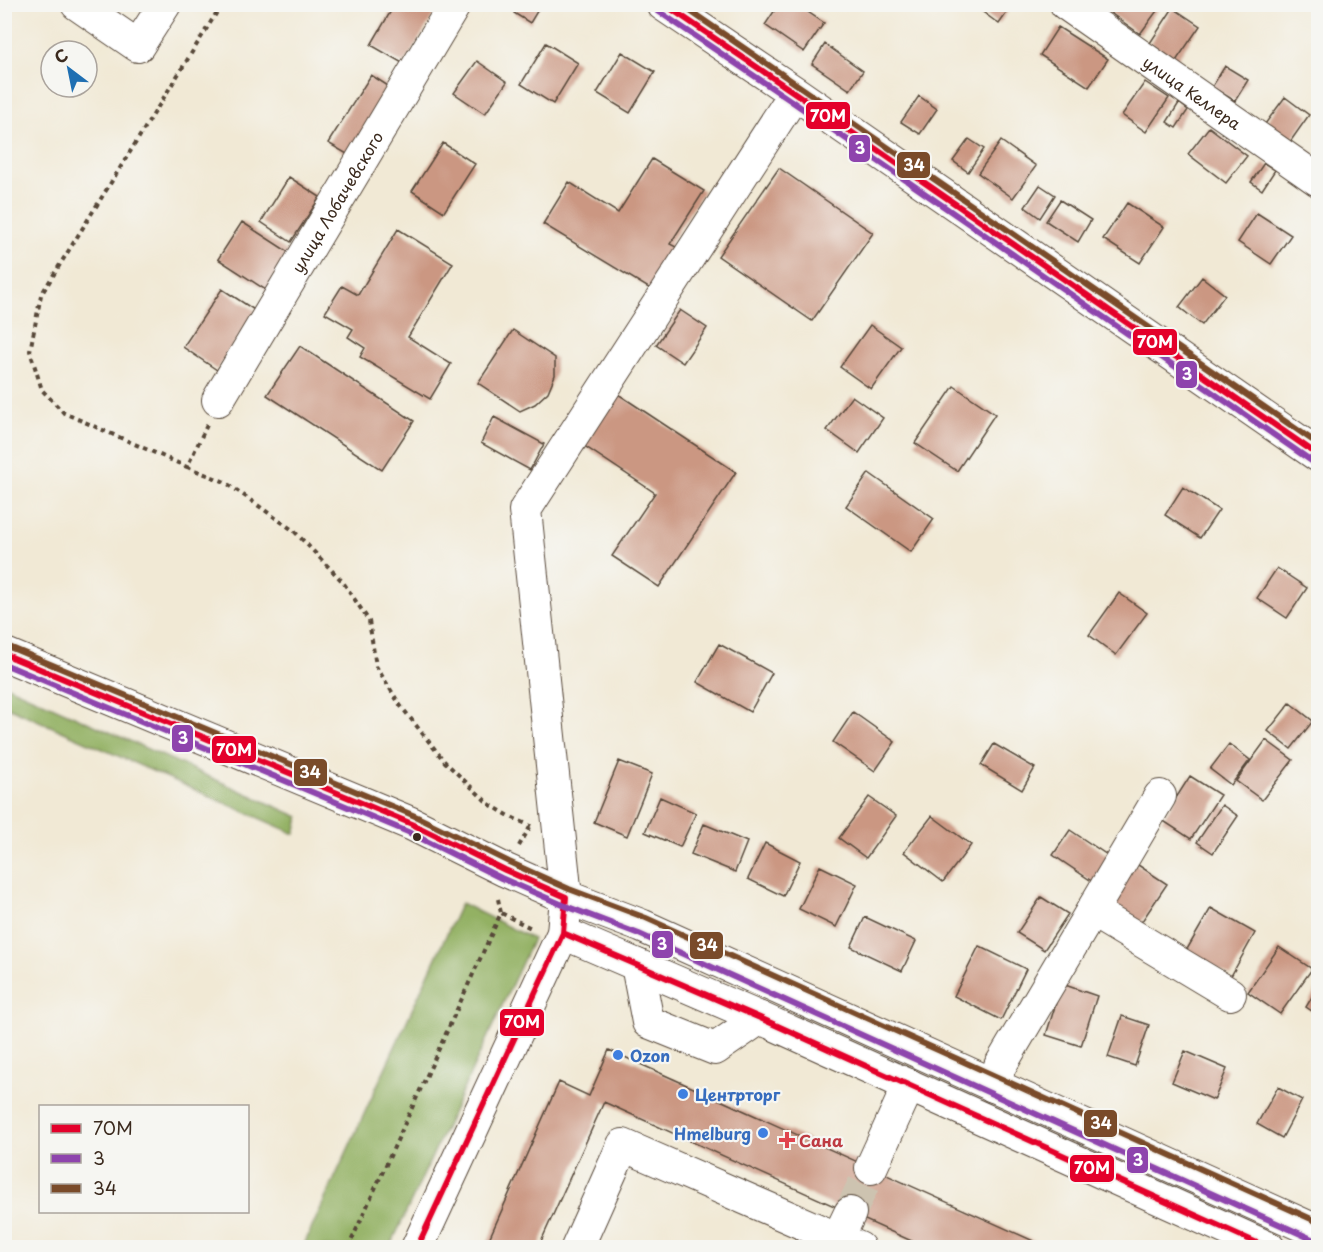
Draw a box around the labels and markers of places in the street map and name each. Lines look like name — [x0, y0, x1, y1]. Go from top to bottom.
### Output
unlabelled marker — [411, 831, 423, 843]
place label: Ozon — [630, 1043, 670, 1067]
marker: Ozon — [611, 1048, 625, 1062]
place label: Центрторг — [695, 1082, 781, 1106]
marker: Центрторг — [676, 1087, 690, 1101]
place label: Hmelburg — [674, 1121, 751, 1145]
marker: Hmelburg — [756, 1126, 770, 1140]
place label: Сана — [799, 1128, 843, 1152]
marker: Сана — [780, 1133, 794, 1147]

